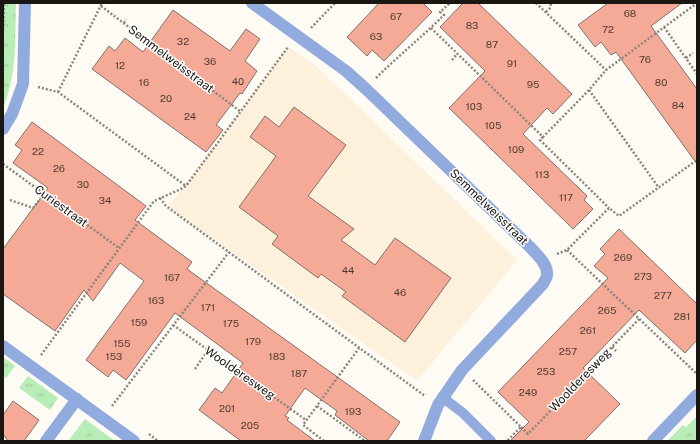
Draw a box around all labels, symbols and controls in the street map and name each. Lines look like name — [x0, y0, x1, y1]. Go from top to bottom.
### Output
house number: 68 — [624, 7, 636, 19]
house number: 67 — [390, 10, 402, 22]
house number: 83 — [466, 19, 478, 31]
street label: Semmelweisstraat — [125, 22, 217, 96]
house number: 72 — [602, 23, 614, 35]
house number: 63 — [370, 30, 382, 42]
house number: 32 — [177, 35, 189, 47]
house number: 87 — [486, 38, 498, 50]
house number: 76 — [639, 53, 651, 65]
house number: 36 — [204, 55, 216, 67]
house number: 91 — [507, 57, 517, 69]
house number: 12 — [115, 59, 125, 71]
house number: 40 — [232, 75, 244, 87]
house number: 16 — [139, 76, 149, 88]
house number: 80 — [655, 76, 667, 88]
house number: 95 — [527, 78, 539, 90]
house number: 20 — [160, 92, 172, 104]
house number: 84 — [672, 99, 684, 111]
house number: 103 — [466, 100, 482, 112]
house number: 24 — [184, 110, 196, 122]
house number: 105 — [485, 119, 501, 131]
house number: 109 — [508, 143, 524, 155]
house number: 22 — [32, 145, 44, 157]
house number: 26 — [53, 162, 65, 174]
street label: Semmelweisstraat — [447, 166, 531, 248]
house number: 113 — [535, 168, 549, 180]
house number: 30 — [77, 178, 89, 190]
street label: Curiestraat — [32, 182, 91, 230]
house number: 117 — [559, 191, 573, 203]
house number: 34 — [99, 194, 111, 206]
house number: 269 — [614, 251, 632, 263]
house number: 44 — [342, 264, 354, 276]
house number: 273 — [634, 270, 652, 282]
house number: 167 — [164, 271, 180, 283]
house number: 46 — [394, 286, 406, 298]
house number: 277 — [654, 289, 672, 301]
house number: 163 — [148, 294, 164, 306]
house number: 171 — [201, 301, 215, 313]
house number: 265 — [598, 304, 616, 316]
house number: 281 — [674, 310, 690, 322]
house number: 159 — [131, 316, 147, 328]
house number: 175 — [223, 317, 239, 329]
house number: 261 — [580, 324, 596, 336]
house number: 179 — [245, 335, 261, 347]
house number: 155 — [114, 337, 130, 349]
street label: Woolderesweg — [202, 344, 278, 402]
street label: Woolderesweg — [546, 345, 614, 415]
house number: 257 — [559, 345, 577, 357]
house number: 153 — [106, 350, 122, 362]
house number: 183 — [269, 350, 285, 362]
house number: 253 — [537, 365, 555, 377]
house number: 187 — [291, 367, 307, 379]
house number: 249 — [519, 386, 537, 398]
house number: 201 — [219, 402, 235, 414]
house number: 193 — [345, 405, 361, 417]
house number: 205 — [241, 419, 259, 431]

